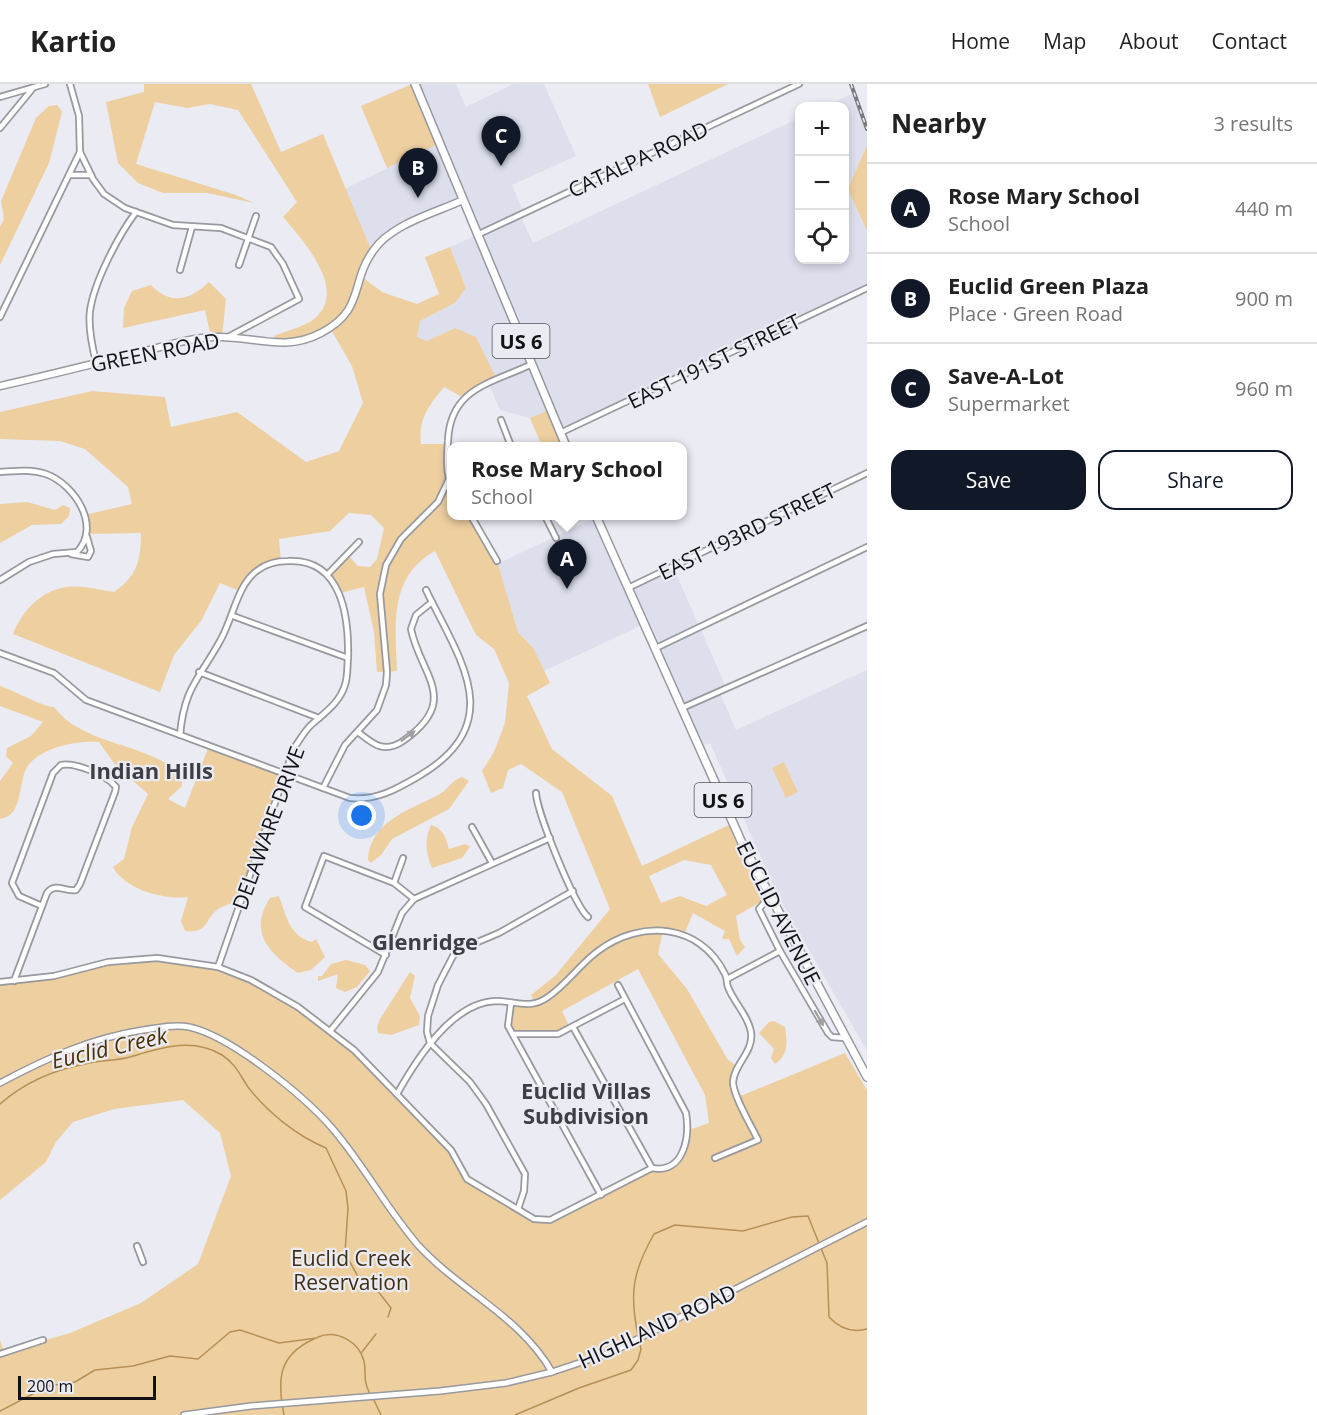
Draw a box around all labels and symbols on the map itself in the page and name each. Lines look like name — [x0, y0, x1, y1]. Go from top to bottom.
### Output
street label: CATALPA ROAD — [563, 114, 713, 204]
pin: C — [482, 116, 520, 166]
pin: B — [398, 148, 438, 198]
street label: EAST 191ST STREET — [623, 307, 805, 415]
road number: US 6 — [492, 324, 550, 358]
street label: GREEN ROAD — [88, 326, 222, 378]
street label: EAST 193RD STREET — [654, 476, 841, 586]
pin: A — [548, 540, 586, 589]
one-way arrow — [401, 731, 416, 743]
street label: DELAWARE DRIVE — [225, 742, 311, 914]
district label: Indian Hills — [89, 755, 213, 785]
road number: US 6 — [694, 783, 752, 817]
your location — [347, 801, 376, 830]
street label: EUCLID AVENUE — [731, 836, 827, 990]
district label: Glenridge — [372, 926, 478, 956]
one-way arrow — [814, 1010, 825, 1026]
water label: Euclid Creek — [48, 1019, 171, 1075]
district label: Euclid Villas Subdivision — [521, 1075, 651, 1130]
park label: Euclid Creek Reservation — [291, 1244, 411, 1296]
street label: HIGHLAND ROAD — [574, 1277, 740, 1375]
scale bar — [18, 1373, 156, 1400]

